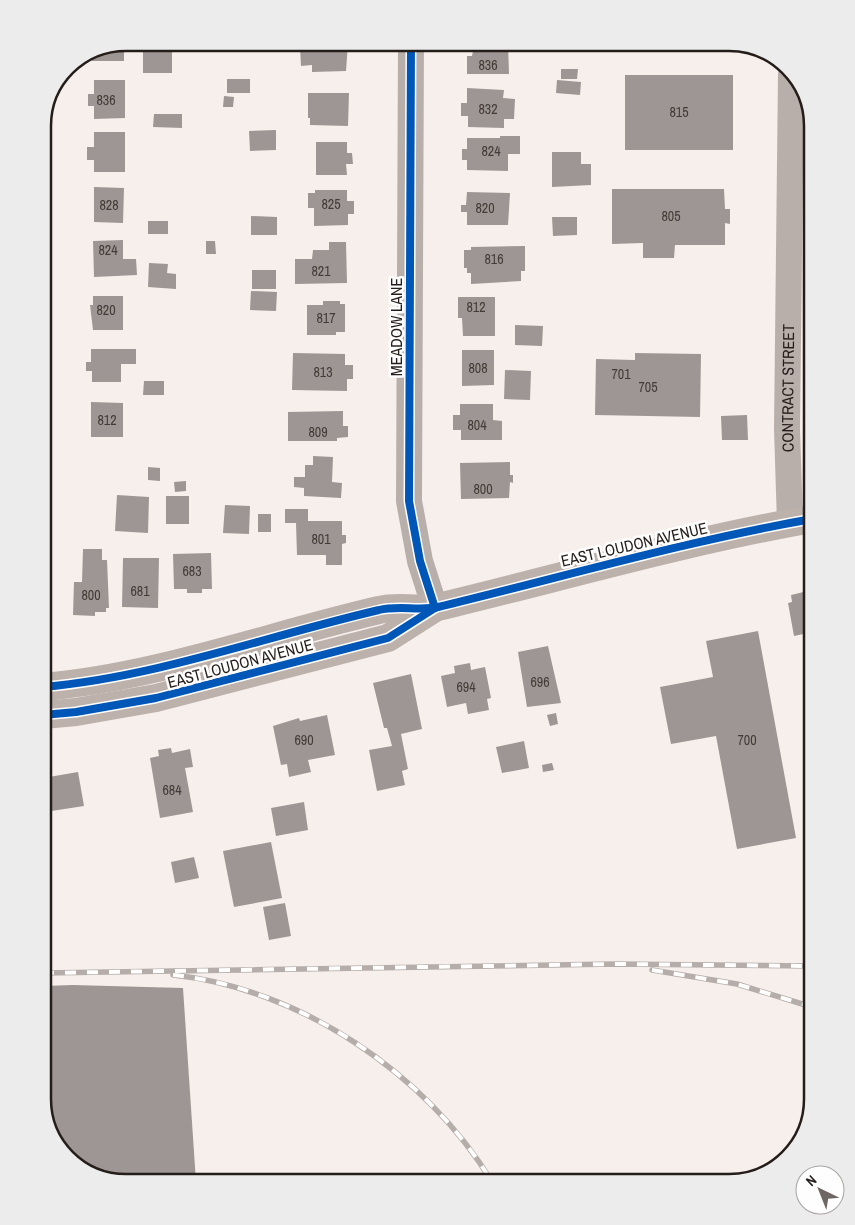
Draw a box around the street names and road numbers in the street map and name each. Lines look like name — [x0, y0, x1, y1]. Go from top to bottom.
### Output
street label: MEADOW LANE — [385, 278, 407, 376]
street label: CONTRACT STREET — [776, 324, 799, 453]
street label: EAST LOUDON AVENUE — [559, 516, 709, 572]
street label: EAST LOUDON AVENUE — [165, 633, 315, 693]

